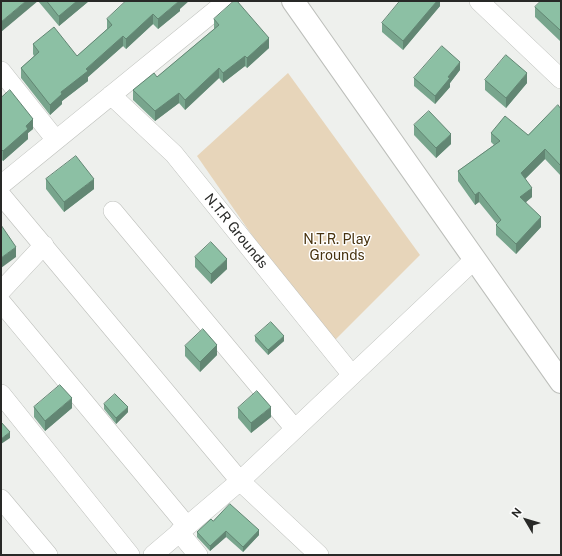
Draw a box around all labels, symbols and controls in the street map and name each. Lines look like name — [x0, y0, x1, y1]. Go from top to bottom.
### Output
street label: N.T.R Grounds — [201, 190, 271, 272]
park label: N.T.R. Play Grounds — [303, 232, 371, 264]
north arrow — [506, 500, 546, 540]
text: N — [509, 506, 524, 520]

